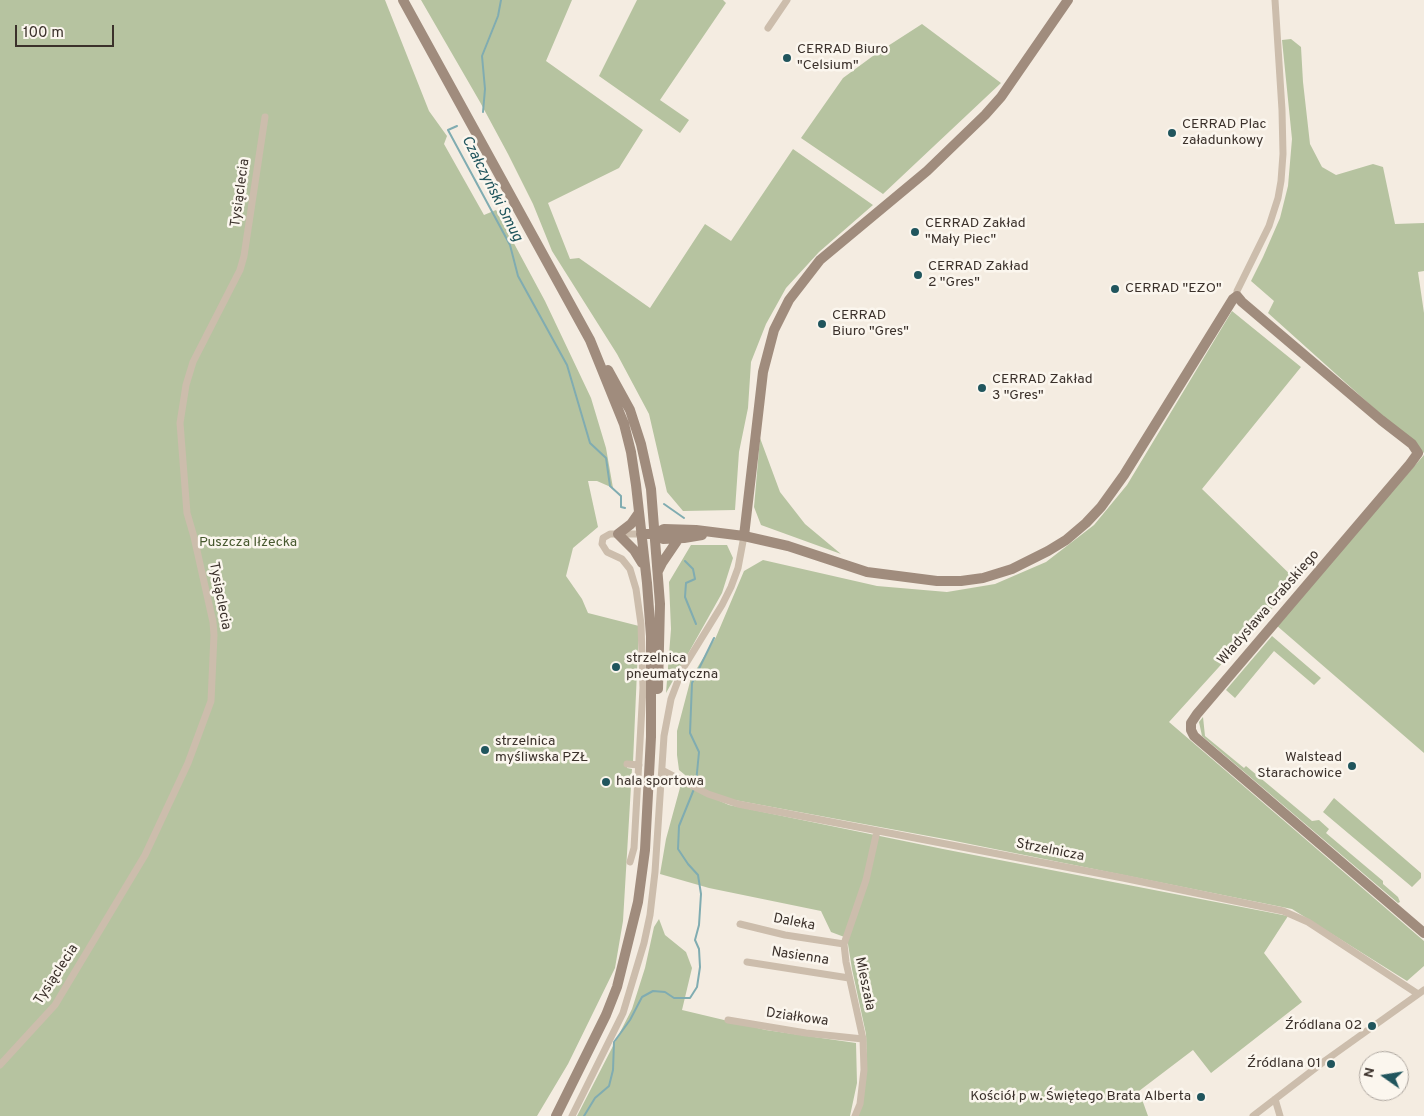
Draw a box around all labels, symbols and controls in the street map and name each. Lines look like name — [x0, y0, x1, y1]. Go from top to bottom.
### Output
scale bar — [18, 15, 116, 47]
text: 100 m — [23, 24, 64, 43]
place label: CERRAD Biuro "Celsium" — [797, 42, 888, 74]
marker: CERRAD Biuro "Celsium" — [781, 52, 793, 64]
place label: CERRAD Plac załadunkowy — [1182, 117, 1267, 150]
marker: CERRAD Plac załadunkowy — [1166, 127, 1178, 139]
water label: Czałczyński Smug — [457, 133, 525, 245]
street label: Tysiąclecia — [228, 158, 254, 228]
place label: CERRAD Zakład "Mały Piec" — [925, 216, 1026, 248]
marker: CERRAD Zakład "Mały Piec" — [909, 226, 921, 238]
place label: CERRAD Zakład 2 "Gres" — [928, 259, 1029, 292]
marker: CERRAD Zakład 2 "Gres" — [912, 269, 924, 281]
place label: CERRAD "EZO" — [1125, 281, 1222, 297]
marker: CERRAD "EZO" — [1109, 283, 1121, 295]
place label: CERRAD Biuro "Gres" — [832, 308, 909, 341]
marker: CERRAD Biuro "Gres" — [816, 318, 828, 330]
place label: CERRAD Zakład 3 "Gres" — [992, 372, 1093, 404]
marker: CERRAD Zakład 3 "Gres" — [976, 382, 988, 394]
park label: Puszcza Iłżecka — [199, 535, 297, 551]
street label: Władysława Grabskiego — [1214, 547, 1324, 669]
street label: Tysiąclecia — [204, 561, 234, 631]
place label: strzelnica pneumatyczna — [626, 651, 718, 684]
marker: strzelnica pneumatyczna — [610, 661, 622, 673]
place label: strzelnica myśliwska PZŁ — [495, 734, 588, 766]
marker: strzelnica myśliwska PZŁ — [479, 744, 491, 756]
place label: Walstead Starachowice — [1257, 750, 1342, 782]
marker: Walstead Starachowice — [1346, 760, 1358, 772]
place label: hala sportowa — [616, 774, 704, 790]
marker: hala sportowa — [600, 776, 612, 788]
street label: Strzelnicza — [1014, 836, 1086, 866]
street label: Daleka — [772, 911, 816, 935]
street label: Tysiąclecia — [31, 942, 83, 1008]
street label: Nasienna — [770, 944, 830, 970]
street label: Mieszała — [850, 956, 878, 1012]
street label: Działkowa — [765, 1005, 829, 1031]
place label: Źródlana 02 — [1285, 1018, 1362, 1034]
marker: Źródlana 02 — [1366, 1020, 1378, 1032]
north arrow — [1359, 1051, 1409, 1101]
place label: Źródlana 01 — [1247, 1056, 1321, 1072]
marker: Źródlana 01 — [1325, 1058, 1337, 1070]
text: N — [1360, 1066, 1379, 1080]
place label: Kościół p w. Świętego Brata Alberta — [970, 1089, 1191, 1105]
marker: Kościół p w. Świętego Brata Alberta — [1195, 1091, 1207, 1103]

